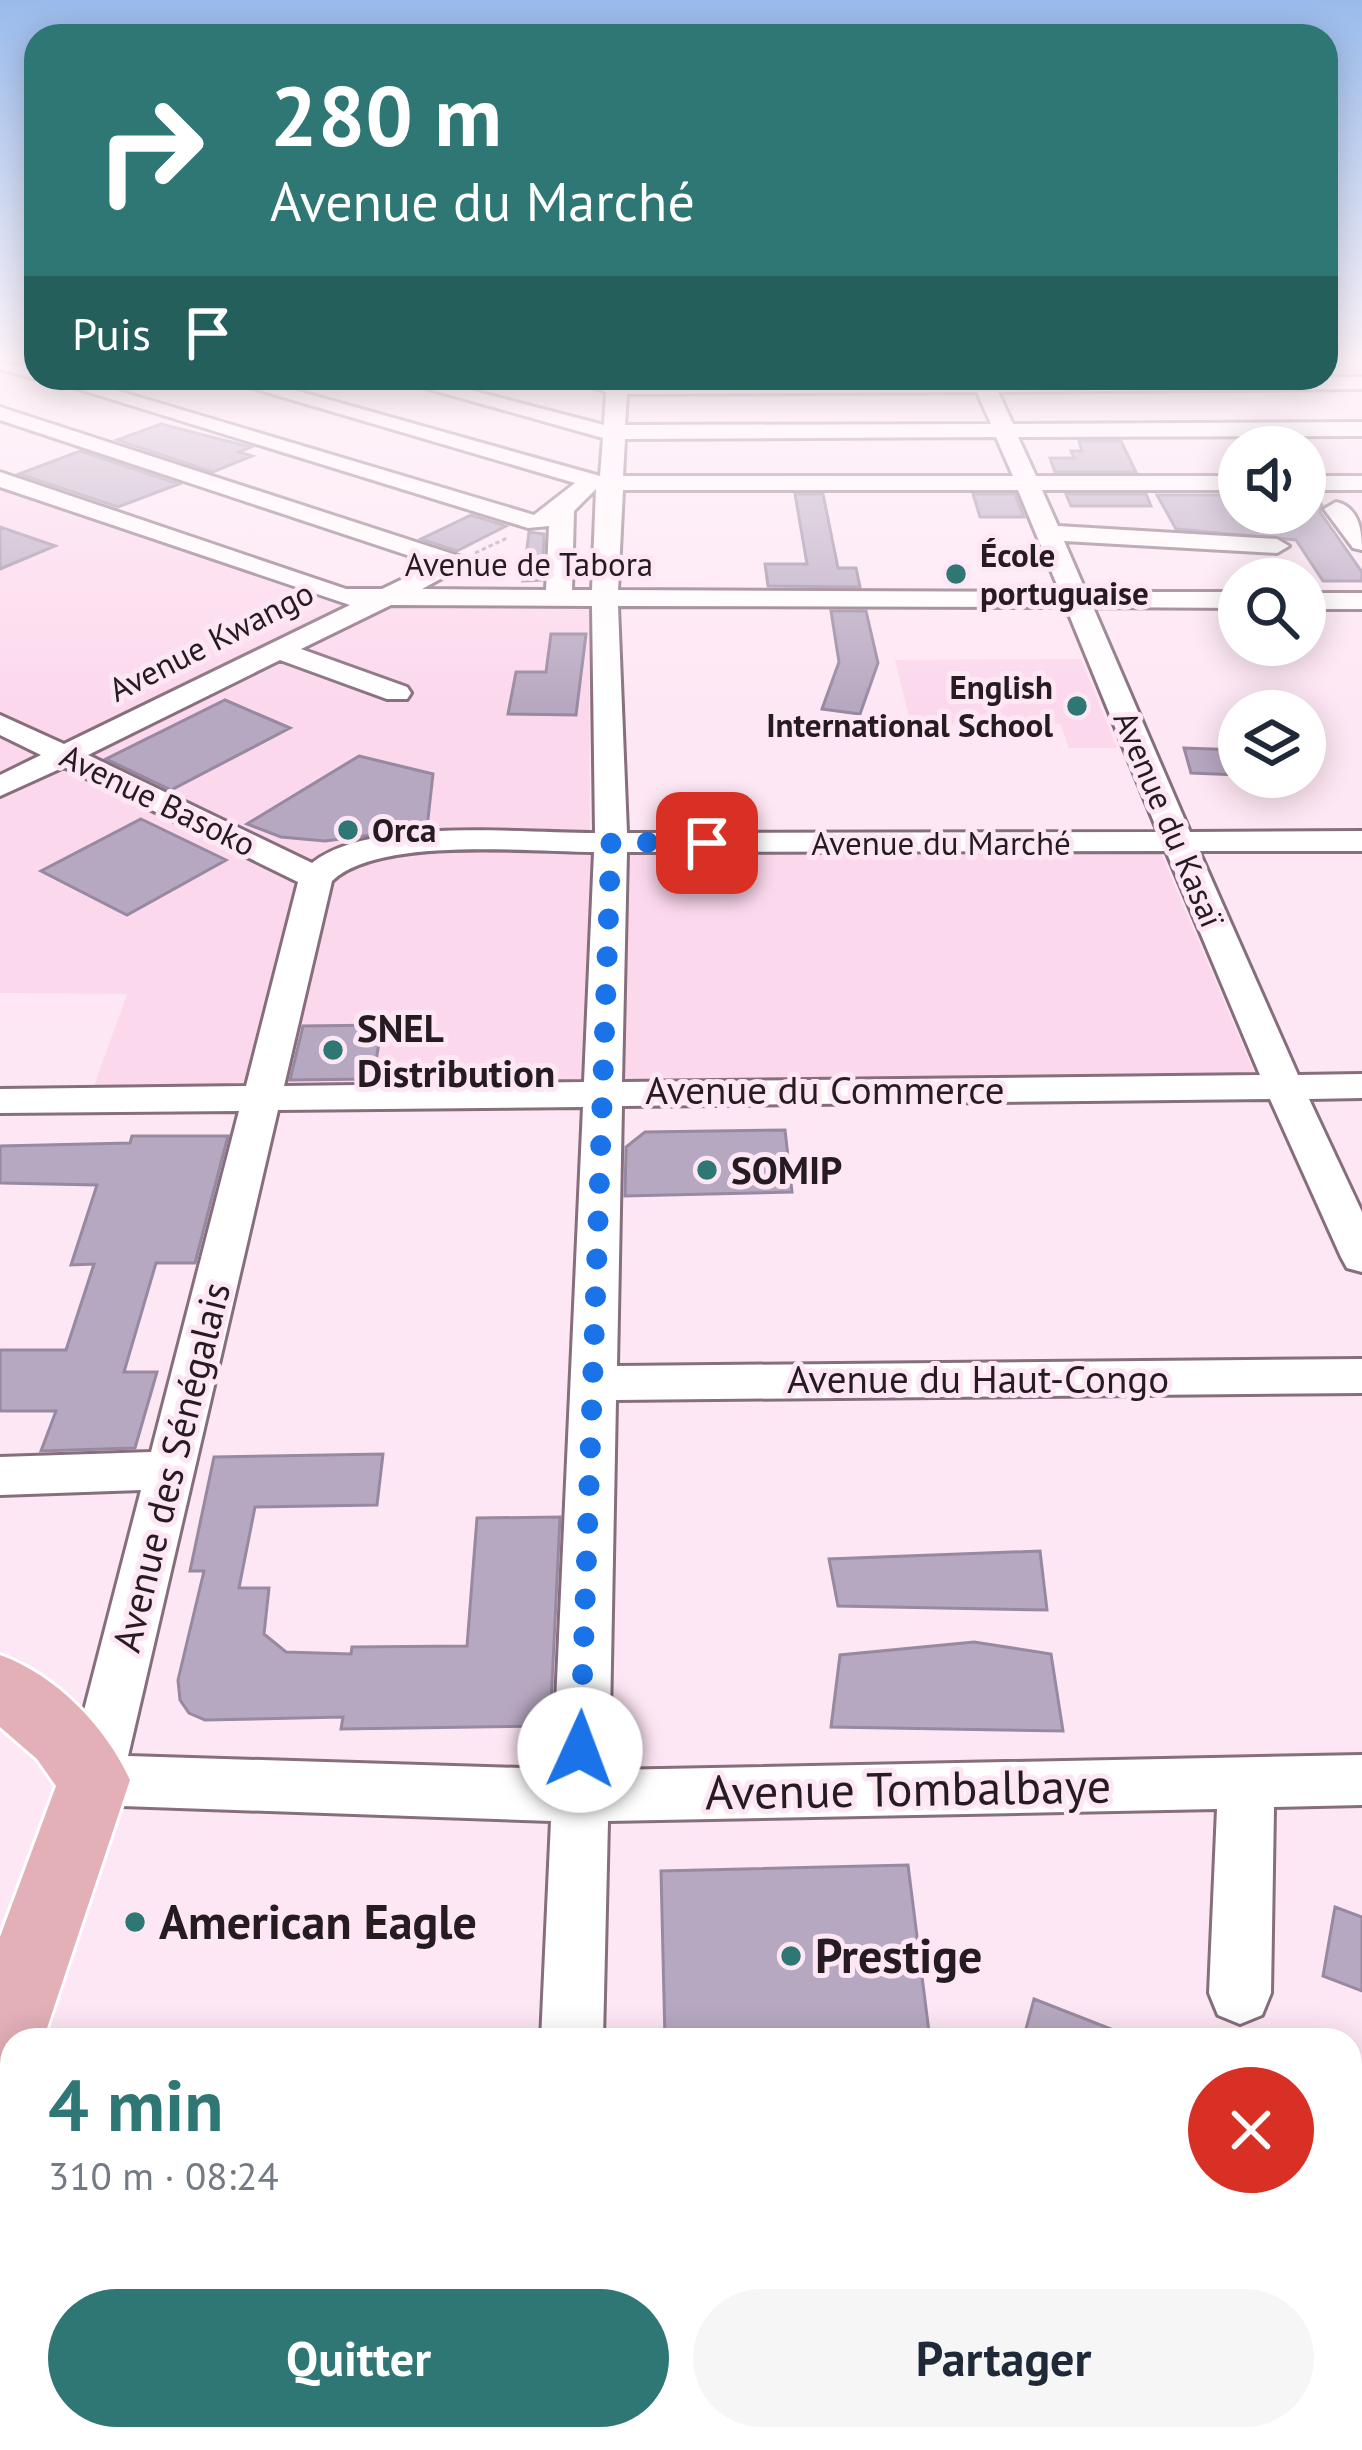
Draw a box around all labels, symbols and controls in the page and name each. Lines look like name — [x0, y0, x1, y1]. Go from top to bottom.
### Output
text: 280 m — [270, 60, 502, 169]
icon: right — [72, 72, 228, 228]
text: Avenue du Marché — [270, 166, 695, 236]
icon: arrive — [175, 300, 241, 366]
text: Puis — [72, 304, 151, 362]
map controls — [1218, 426, 1326, 798]
button: sound — [1218, 426, 1326, 534]
place label: École portuguaise — [980, 533, 1149, 614]
street label: Avenue de Tabora — [405, 542, 653, 585]
button: search — [1218, 558, 1326, 666]
marker: École portuguaise — [943, 561, 969, 587]
street label: Avenue Kwango — [101, 570, 320, 711]
place label: English International School — [766, 665, 1053, 746]
button: layers — [1218, 690, 1326, 798]
marker: English International School — [1064, 693, 1090, 719]
street label: Avenue du Kasaï — [1105, 704, 1235, 935]
street label: Avenue Basoko — [53, 734, 263, 865]
pin — [656, 792, 758, 894]
place label: Orca — [372, 808, 436, 851]
icon: arrive — [674, 810, 740, 876]
marker: Orca — [335, 817, 361, 843]
street label: Avenue du Marché — [811, 821, 1071, 864]
place label: SNEL Distribution — [357, 1002, 555, 1098]
marker: SNEL Distribution — [320, 1037, 346, 1063]
street label: Avenue du Commerce — [645, 1064, 1005, 1115]
place label: SOMIP — [731, 1144, 842, 1195]
marker: SOMIP — [694, 1157, 720, 1183]
street label: Avenue des Sénégalais — [100, 1277, 241, 1657]
street label: Avenue du Haut-Congo — [787, 1353, 1169, 1404]
position arrow — [517, 1687, 643, 1813]
street label: Avenue Tombalbaye — [704, 1753, 1112, 1823]
place label: American Eagle — [159, 1890, 477, 1952]
marker: American Eagle — [122, 1909, 148, 1935]
place label: Prestige — [815, 1924, 982, 1986]
marker: Prestige — [778, 1943, 804, 1969]
text: 4 min — [48, 2058, 224, 2151]
button: close — [1188, 2067, 1314, 2193]
text: 310 m · 08:24 — [48, 2150, 279, 2201]
button: Quitter — [48, 2289, 669, 2427]
button: Partager — [693, 2289, 1314, 2427]

